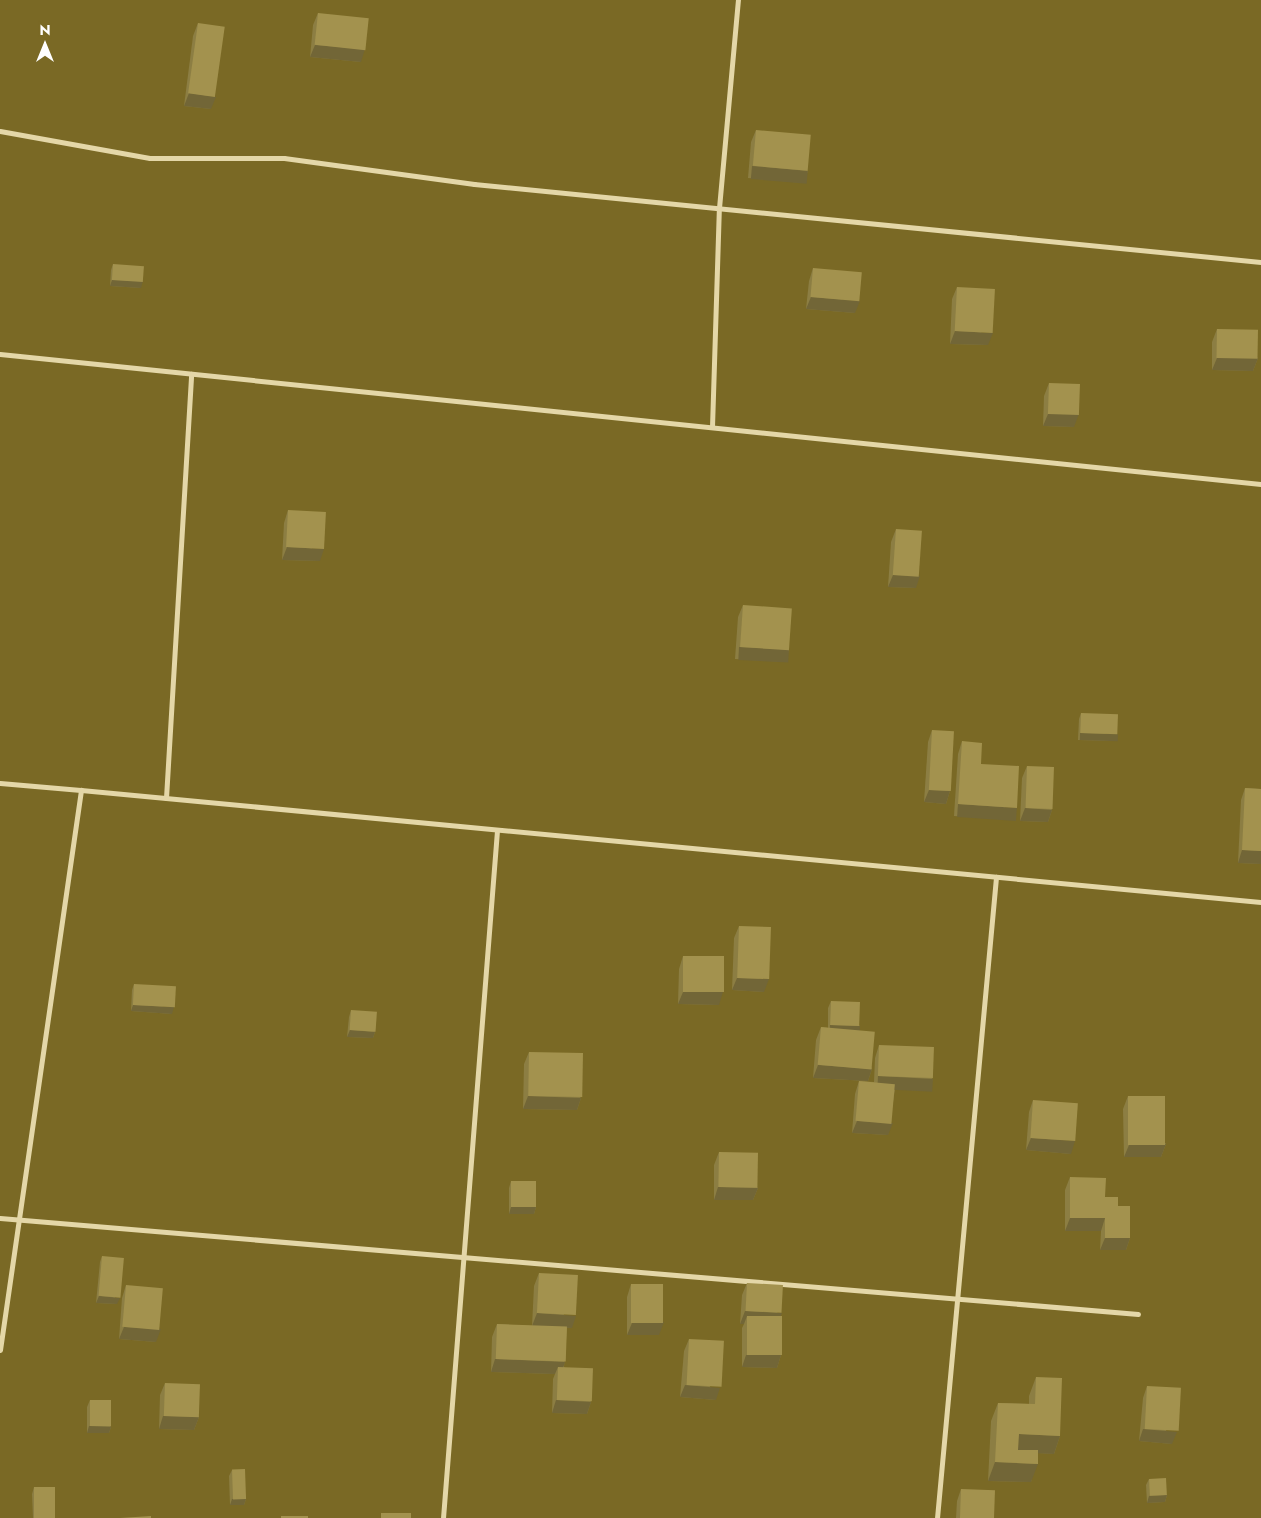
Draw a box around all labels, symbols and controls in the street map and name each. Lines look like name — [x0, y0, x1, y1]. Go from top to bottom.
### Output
north arrow — [20, 20, 70, 70]
text: N — [39, 20, 51, 40]

